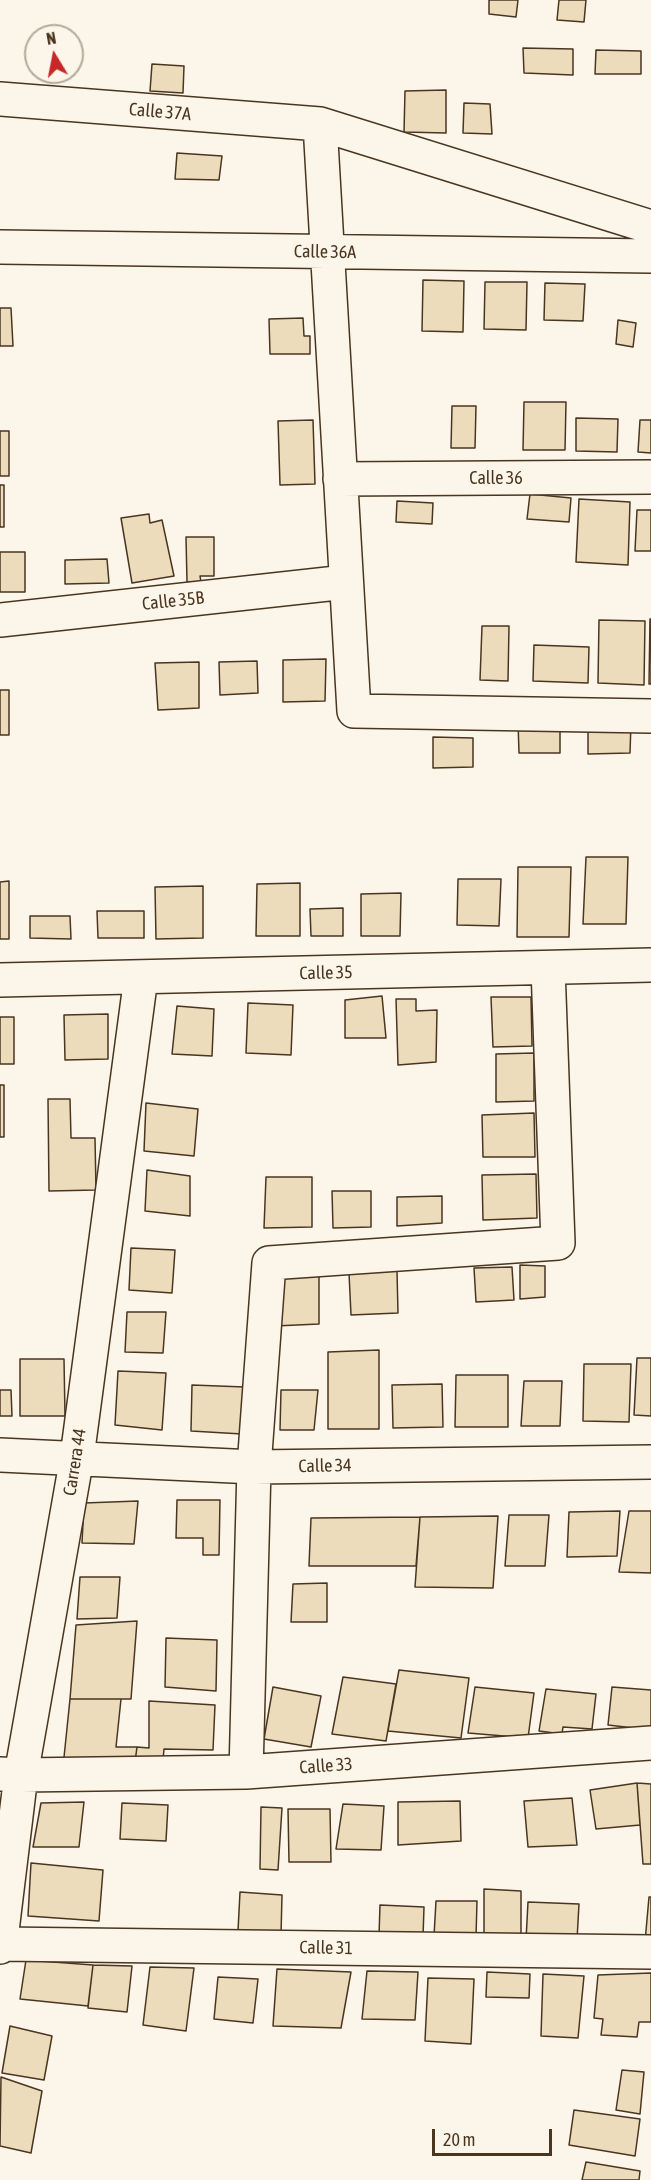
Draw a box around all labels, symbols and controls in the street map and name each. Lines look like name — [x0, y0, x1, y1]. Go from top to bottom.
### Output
north arrow — [24, 24, 84, 84]
text: N — [45, 29, 57, 48]
street label: Calle 37A — [128, 99, 192, 125]
street label: Calle 36A — [294, 241, 356, 263]
street label: Calle 36 — [469, 467, 523, 489]
street label: Calle 35B — [141, 587, 205, 615]
street label: Calle 35 — [299, 962, 353, 984]
street label: Carrera 44 — [59, 1427, 91, 1497]
street label: Calle 34 — [298, 1455, 352, 1477]
street label: Calle 33 — [299, 1753, 353, 1779]
street label: Calle 31 — [299, 1937, 353, 1959]
scale bar — [435, 2117, 555, 2155]
text: 20 m — [443, 2129, 475, 2150]

